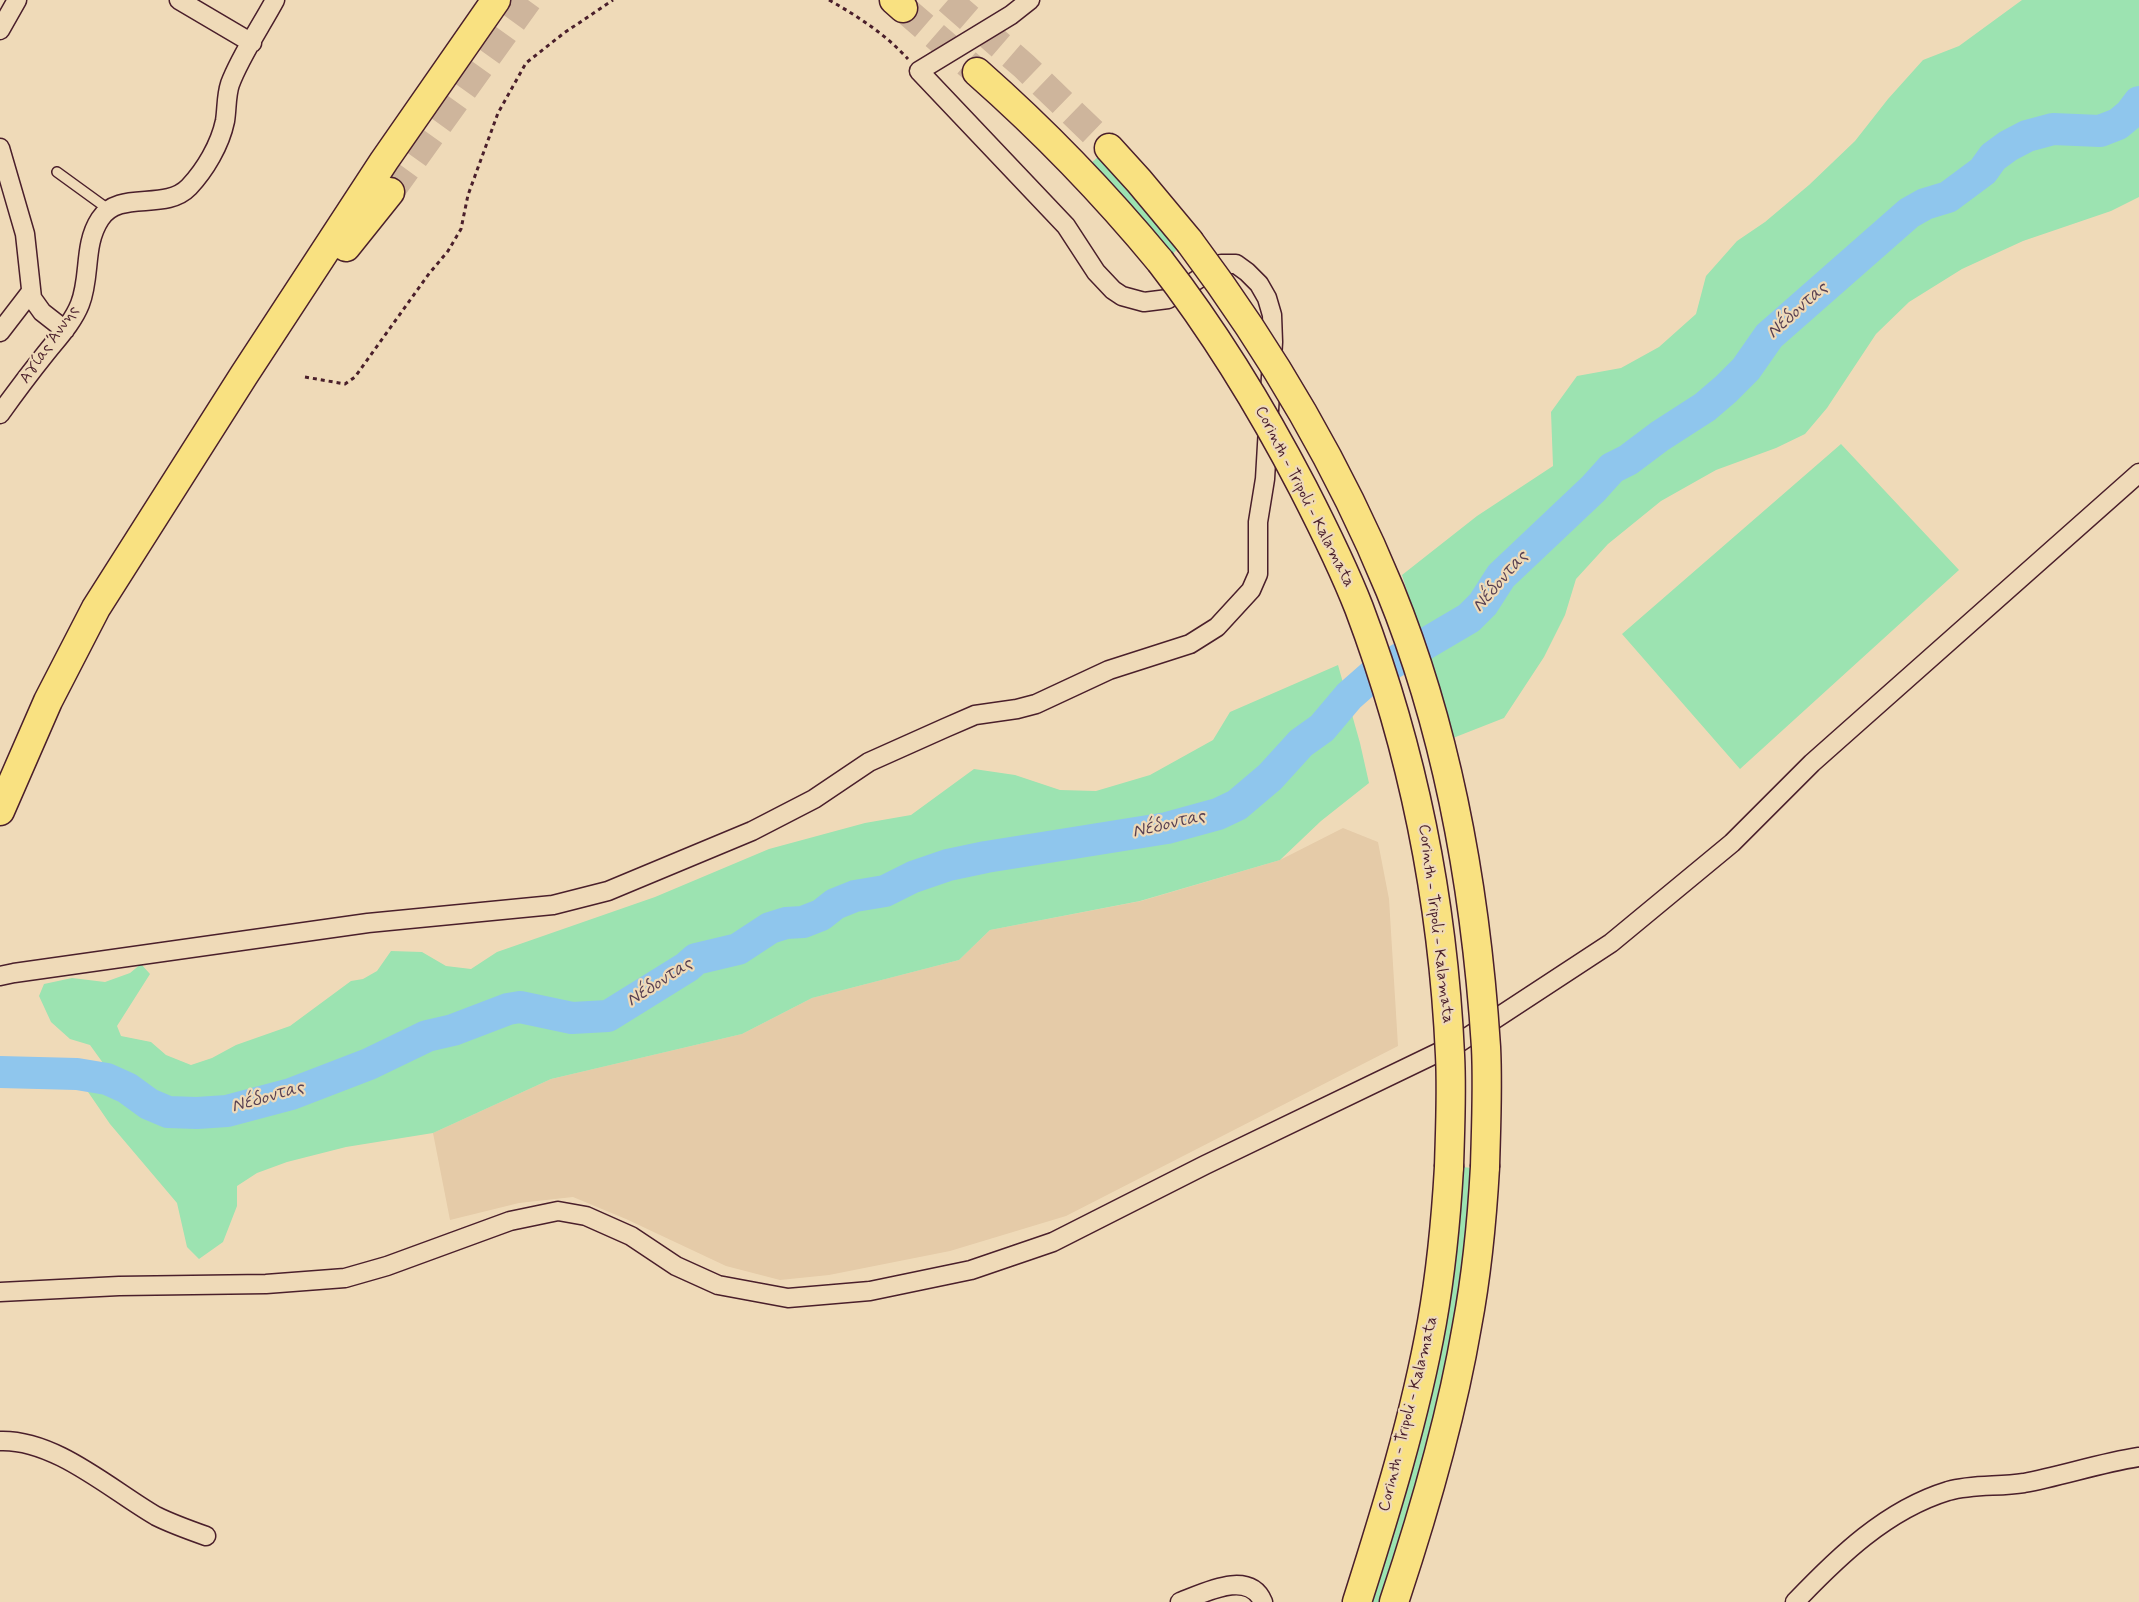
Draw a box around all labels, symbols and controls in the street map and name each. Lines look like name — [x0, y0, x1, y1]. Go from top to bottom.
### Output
water label: Νέδoντας — [1763, 278, 1833, 344]
street label: Αγίας Άννης — [16, 302, 84, 388]
street label: Corinth - Tripoli - Kalamata — [1250, 403, 1358, 591]
water label: Νέδoντας — [1469, 547, 1533, 617]
water label: Νέδoντας — [1130, 806, 1208, 844]
street label: Corinth - Tripoli - Kalamata — [1413, 823, 1457, 1025]
water label: Νέδoντας — [623, 954, 697, 1012]
water label: Νέδoντας — [229, 1077, 307, 1119]
street label: Corinth - Tripoli - Kalamata — [1375, 1314, 1443, 1514]

